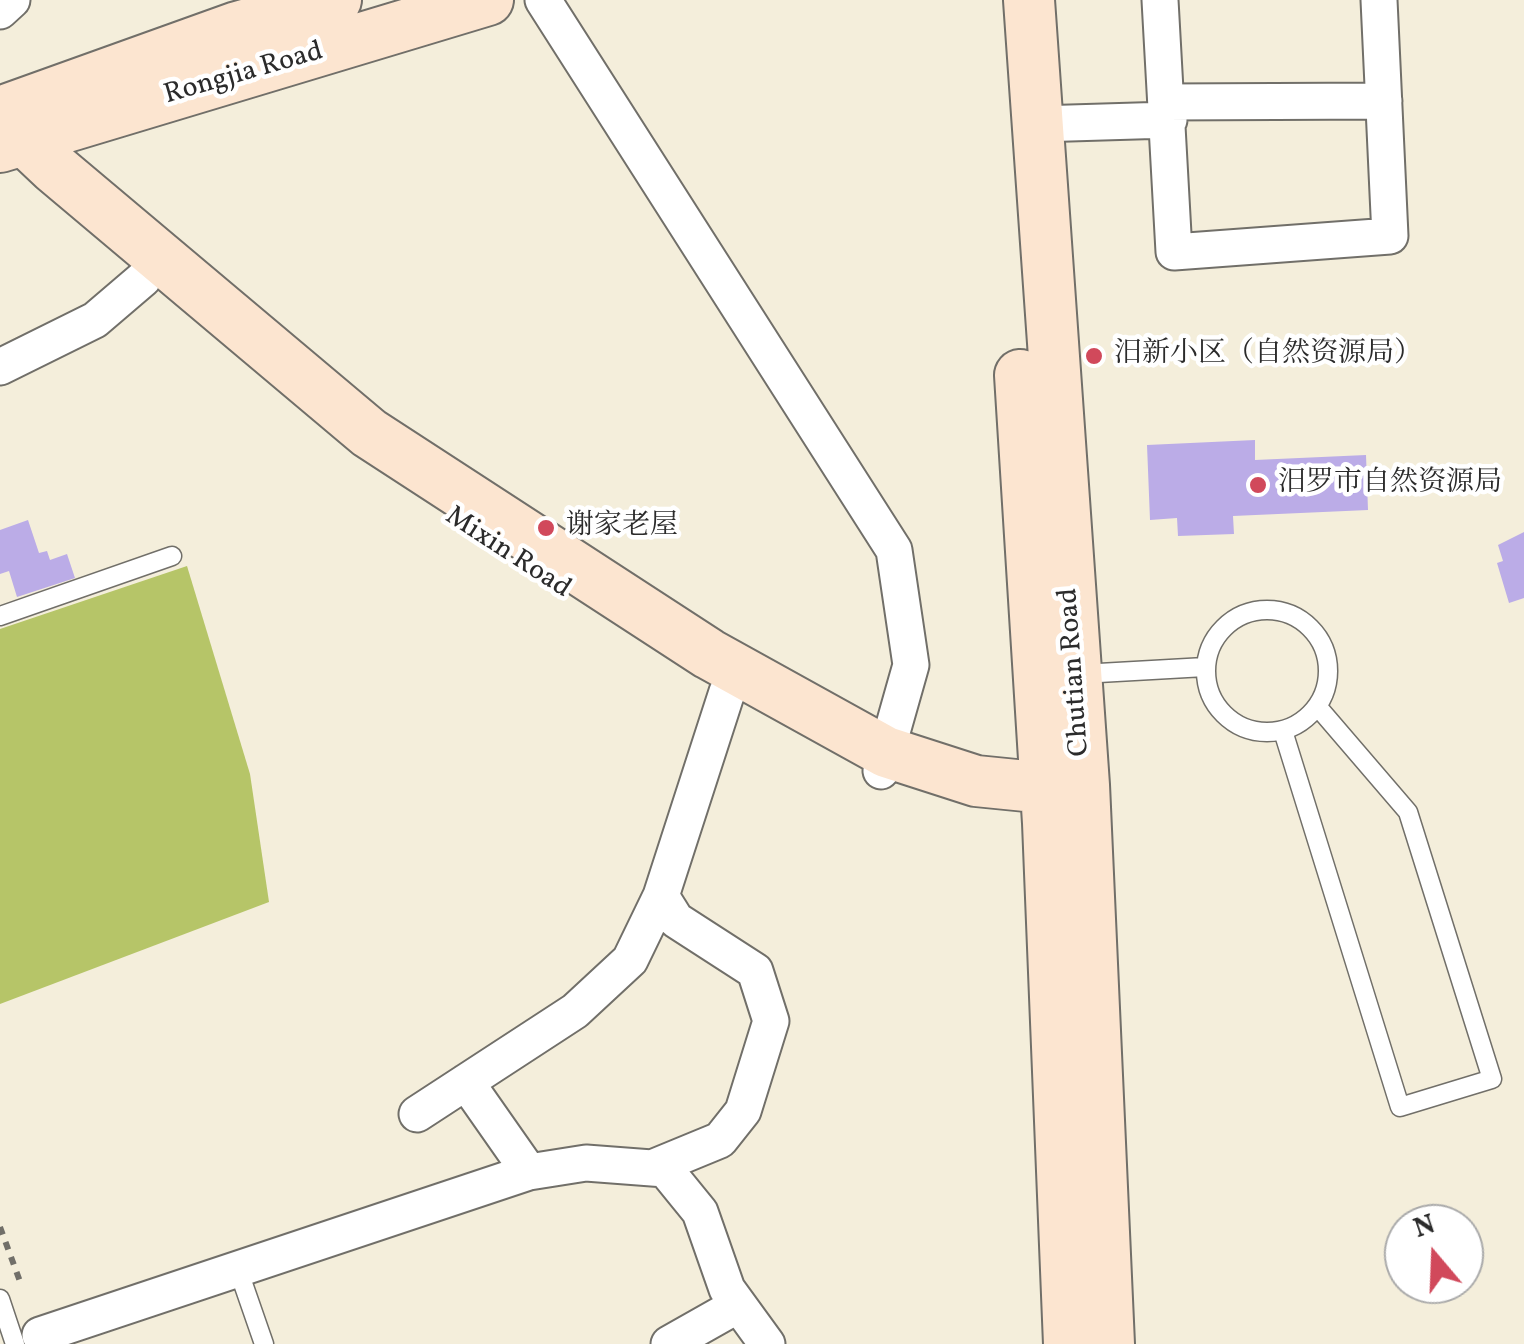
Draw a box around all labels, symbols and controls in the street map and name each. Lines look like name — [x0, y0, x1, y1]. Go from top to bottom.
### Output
street label: Rongjia Road — [161, 36, 327, 114]
place label: 汨新小区（自然资源局） — [1114, 339, 1422, 373]
marker: 汨新小区（自然资源局） — [1083, 345, 1105, 367]
place label: 汨罗市自然资源局 — [1278, 468, 1502, 502]
marker: 汨罗市自然资源局 — [1247, 474, 1269, 496]
street label: Mixin Road — [438, 501, 576, 607]
place label: 谢家老屋 — [566, 511, 678, 545]
marker: 谢家老屋 — [535, 517, 557, 539]
street label: Chutian Road — [1053, 587, 1099, 757]
north arrow — [1384, 1204, 1484, 1304]
text: N — [1409, 1205, 1441, 1249]

